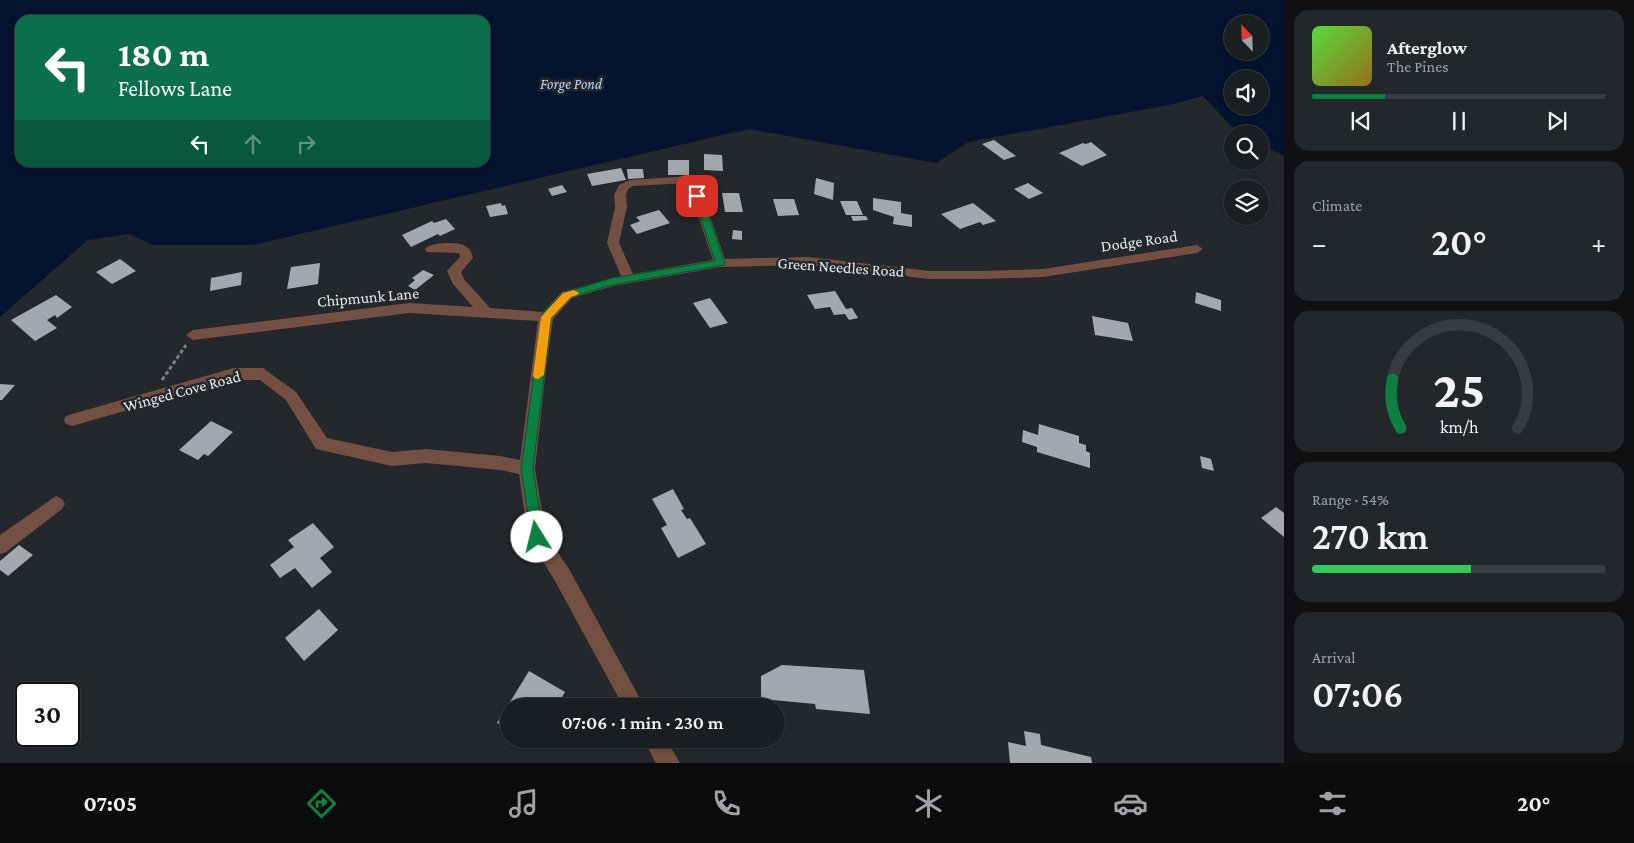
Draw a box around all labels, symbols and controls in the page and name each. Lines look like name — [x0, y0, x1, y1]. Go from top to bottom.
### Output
north arrow — [1224, 15, 1269, 60]
map controls — [1224, 15, 1269, 225]
icon: left — [35, 35, 100, 100]
text: 180 m — [118, 35, 209, 74]
text: Afterglow — [1387, 37, 1467, 58]
text: The Pines — [1387, 58, 1448, 75]
button: sound — [1224, 70, 1269, 115]
text: Fellows Lane — [118, 76, 232, 101]
water label: Forge Pond — [540, 76, 603, 93]
icon: previous — [1347, 107, 1375, 135]
icon: pause — [1445, 107, 1473, 135]
icon: next — [1543, 107, 1571, 135]
button: search — [1224, 125, 1269, 170]
icon: left — [186, 130, 214, 158]
icon: ahead — [239, 130, 267, 158]
icon: right — [292, 130, 320, 158]
pin — [676, 175, 718, 217]
button: layers — [1224, 180, 1269, 225]
icon: arrive — [683, 182, 711, 210]
text: Climate — [1312, 197, 1362, 214]
text: 20° — [1431, 221, 1487, 263]
street label: Dodge Road — [1100, 227, 1179, 256]
text: − — [1312, 228, 1327, 259]
text: + — [1591, 228, 1606, 259]
street label: Green Needles Road — [777, 254, 906, 280]
street label: Chipmunk Lane — [316, 284, 420, 311]
text: 25 — [1433, 360, 1485, 418]
street label: Winged Cove Road — [122, 367, 243, 416]
text: km/h — [1440, 417, 1479, 437]
text: Range · 54% — [1312, 491, 1389, 508]
position arrow — [510, 510, 562, 562]
text: 270 km — [1312, 515, 1429, 557]
text: Arrival — [1312, 649, 1356, 666]
text: 07:06 — [1312, 673, 1403, 715]
speed limit sign: 30 — [15, 682, 80, 747]
text: 07:06 · 1 min · 230 m — [561, 712, 724, 733]
icon: directions — [304, 786, 339, 821]
icon: music — [506, 786, 541, 821]
icon: phone — [709, 786, 744, 821]
icon: climate — [911, 786, 946, 821]
icon: car — [1113, 786, 1148, 821]
icon: filters — [1315, 786, 1350, 821]
text: 07:05 — [84, 791, 137, 816]
text: 20° — [1517, 791, 1550, 816]

